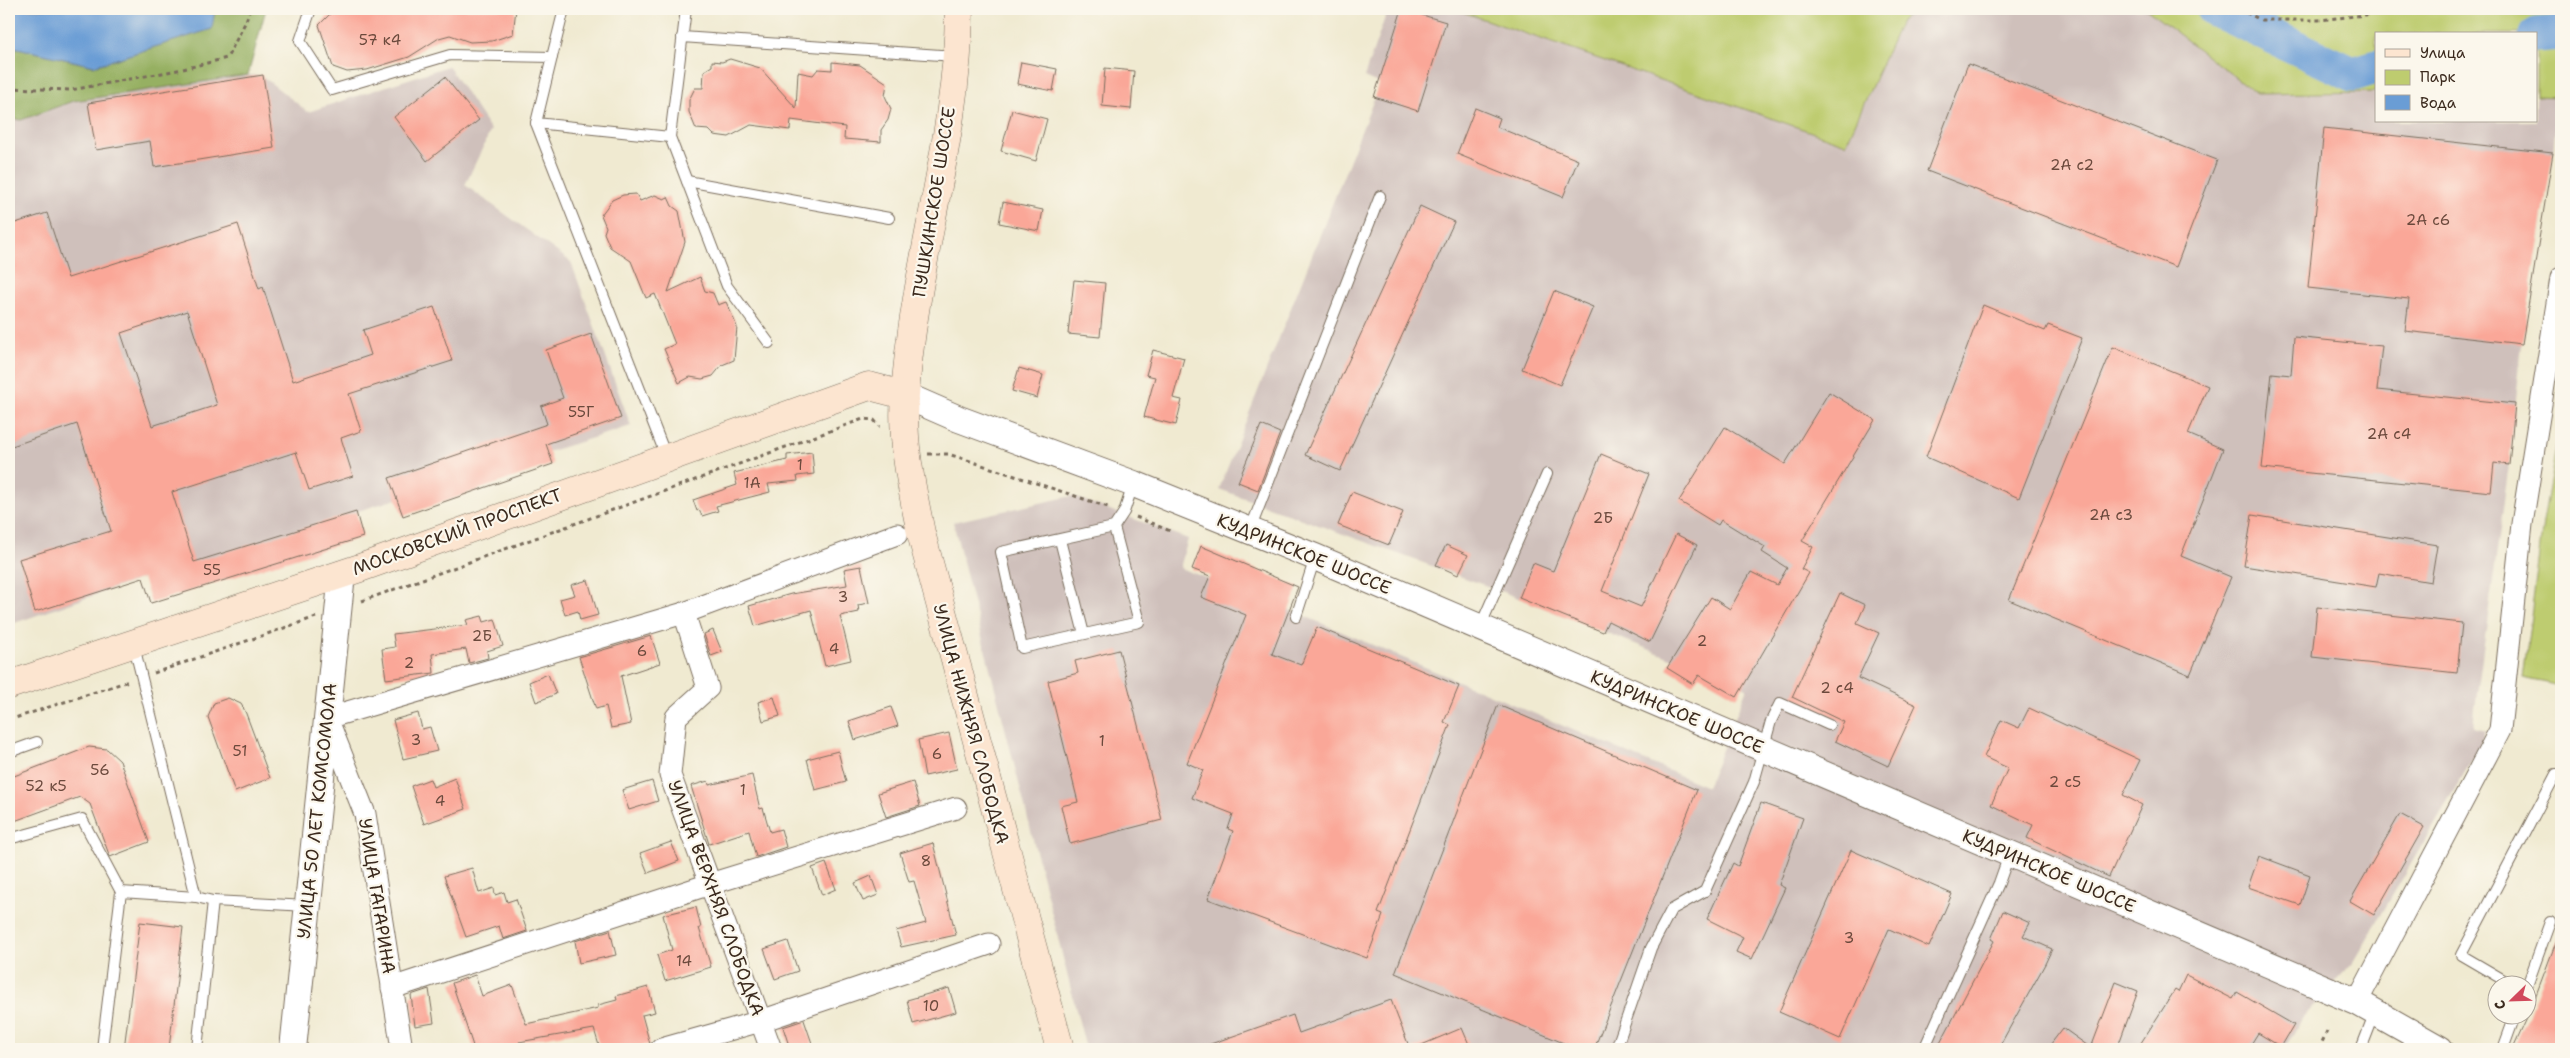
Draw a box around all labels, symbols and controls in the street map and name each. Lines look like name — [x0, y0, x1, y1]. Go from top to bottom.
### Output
house number: 57 к4 — [359, 30, 401, 50]
legend — [2375, 32, 2538, 122]
text: Улица — [2420, 43, 2466, 63]
text: Парк — [2420, 67, 2456, 87]
text: Вода — [2420, 93, 2457, 113]
street label: ПУШКИНСКОЕ ШОССЕ — [907, 105, 961, 299]
house number: 2А с2 — [2050, 155, 2094, 175]
house number: 2А с6 — [2406, 210, 2450, 230]
house number: 55Г — [568, 402, 594, 422]
house number: 2А с4 — [2367, 424, 2411, 444]
house number: 1 — [797, 455, 803, 475]
house number: 1А — [743, 473, 761, 493]
street label: МОСКОВСКИЙ ПРОСПЕКТ — [349, 483, 565, 581]
house number: 2А с3 — [2089, 505, 2133, 525]
street label: КУДРИНСКОЕ ШОССЕ — [1213, 508, 1395, 600]
house number: 2Б — [1593, 508, 1613, 528]
house number: 55 — [203, 560, 221, 580]
house number: 3 — [838, 587, 848, 607]
street label: УЛИЦА НИЖНЯЯ СЛОБОДКА — [927, 601, 1015, 847]
house number: 2Б — [472, 626, 492, 646]
house number: 2 — [1697, 631, 1707, 651]
house number: 4 — [829, 639, 839, 659]
house number: 6 — [637, 641, 647, 661]
house number: 2 — [404, 653, 414, 673]
street label: КУДРИНСКОЕ ШОССЕ — [1587, 665, 1767, 759]
house number: 2 с4 — [1820, 678, 1854, 698]
street label: УЛИЦА 50 ЛЕТ КОМСОМОЛА — [292, 682, 342, 940]
house number: 3 — [411, 730, 421, 750]
house number: 1 — [1099, 731, 1105, 751]
house number: 51 — [233, 741, 247, 761]
house number: 6 — [932, 744, 942, 764]
house number: 56 — [90, 760, 110, 780]
house number: 2 с5 — [2049, 772, 2081, 792]
house number: 52 к5 — [25, 776, 67, 796]
street label: УЛИЦА ВЕРХНЯЯ СЛОБОДКА — [662, 777, 770, 1019]
house number: 1 — [740, 780, 746, 800]
house number: 4 — [435, 791, 445, 811]
street label: УЛИЦА ГАГАРИНА — [353, 816, 401, 976]
street label: КУДРИНСКОЕ ШОССЕ — [1959, 824, 2139, 918]
house number: 8 — [921, 851, 931, 871]
house number: 3 — [1844, 928, 1854, 948]
house number: 14 — [676, 951, 692, 971]
north arrow — [2488, 976, 2538, 1026]
house number: 10 — [923, 996, 939, 1016]
text: С — [2490, 998, 2510, 1013]

